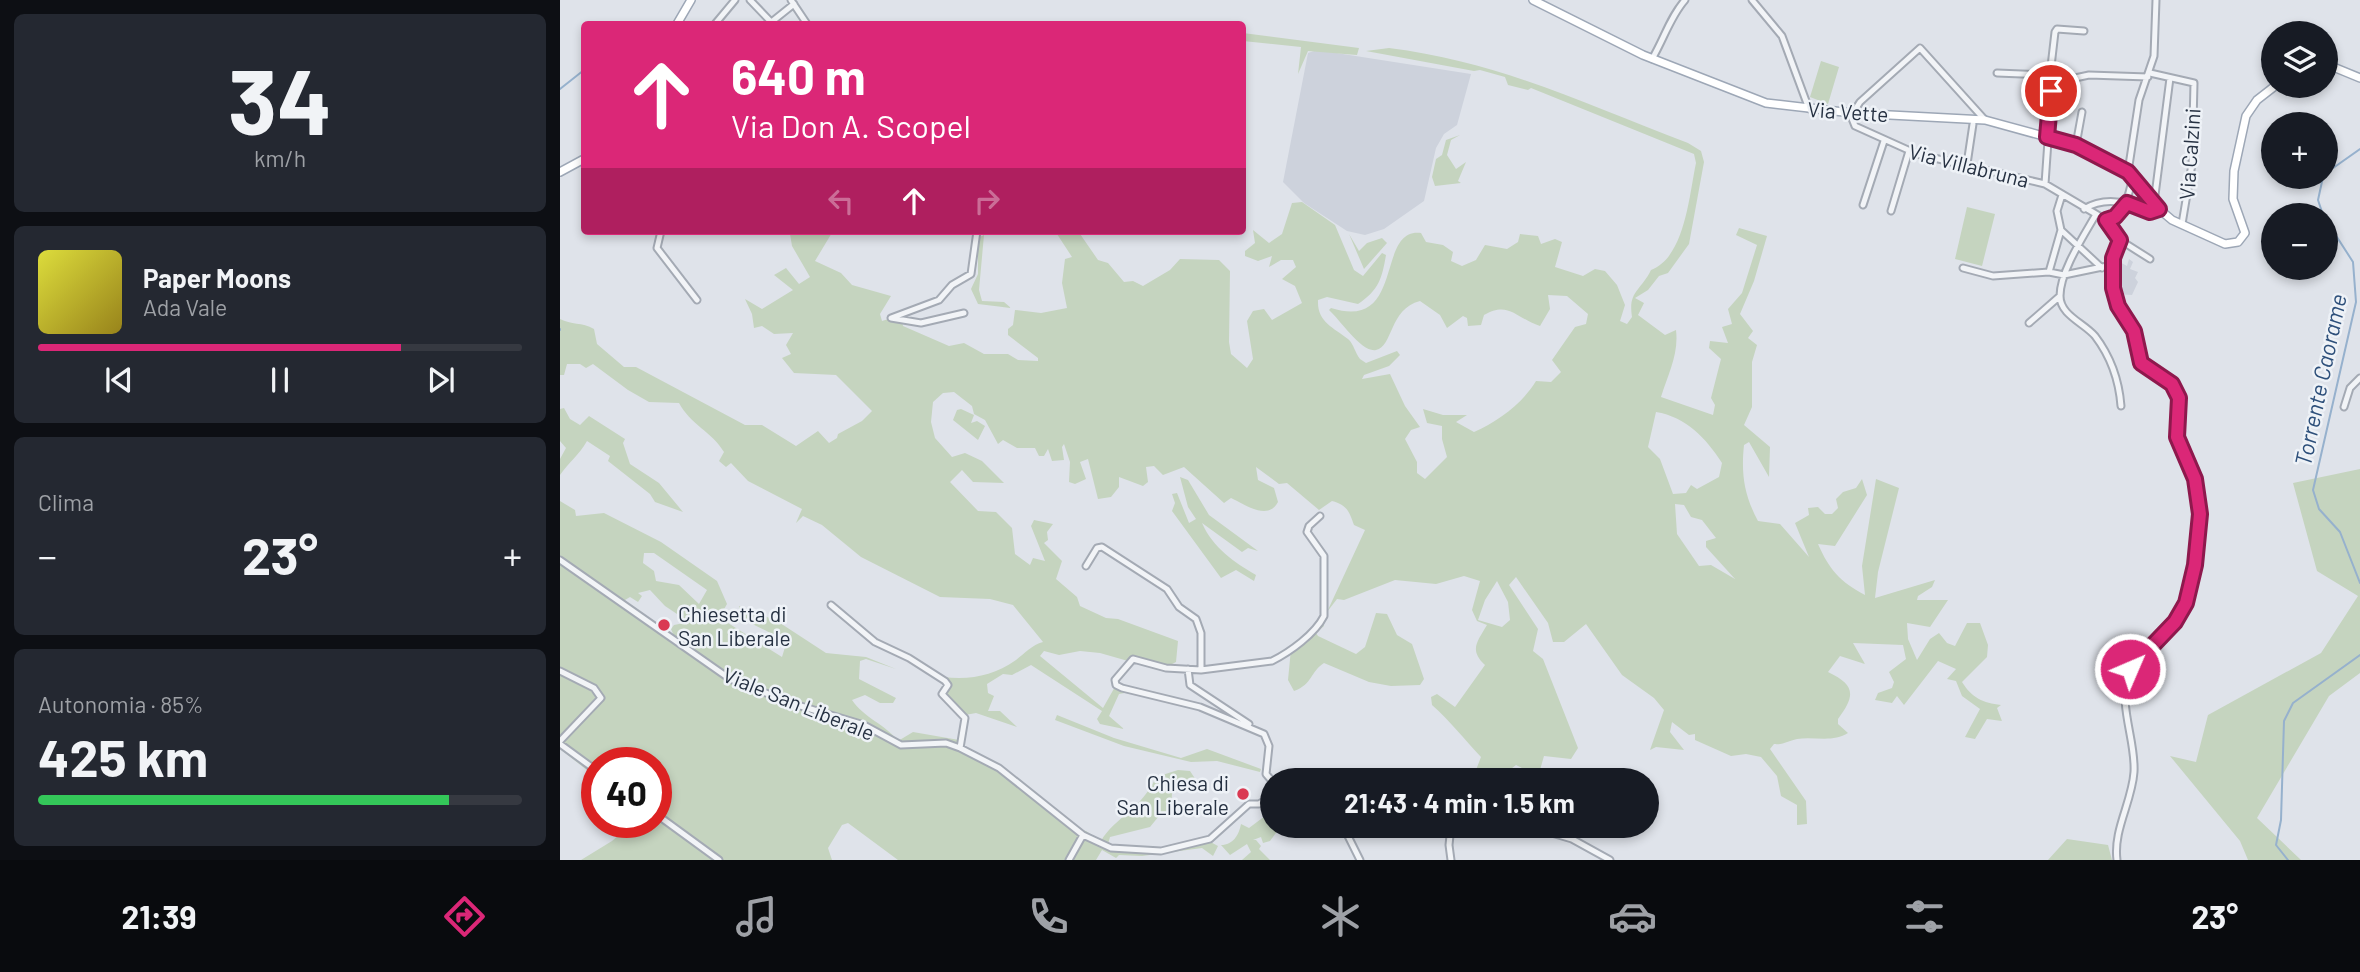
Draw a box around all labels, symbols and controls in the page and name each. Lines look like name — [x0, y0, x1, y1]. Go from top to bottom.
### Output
map controls — [2261, 21, 2338, 280]
button: layers — [2261, 21, 2338, 98]
text: 34 — [228, 44, 332, 153]
text: 640 m — [731, 46, 866, 105]
icon: ahead — [616, 49, 707, 140]
pin — [2021, 61, 2081, 121]
icon: arrive — [2032, 72, 2070, 110]
street label: Via Vette — [1807, 96, 1889, 126]
text: Via Don A. Scopel — [731, 106, 971, 144]
street label: Via Calzini — [2173, 107, 2205, 201]
button: + — [2261, 112, 2338, 189]
street label: Via Villabruna — [1906, 138, 2032, 192]
text: km/h — [254, 144, 306, 172]
icon: left — [822, 182, 860, 220]
icon: ahead — [895, 182, 933, 220]
icon: right — [968, 182, 1006, 220]
button: − — [2261, 203, 2338, 280]
text: Paper Moons — [143, 262, 291, 293]
water label: Torrente Caorame — [2288, 291, 2352, 469]
text: Ada Vale — [143, 293, 227, 321]
icon: previous — [100, 361, 138, 399]
icon: pause — [261, 361, 299, 399]
icon: next — [422, 361, 460, 399]
text: Clima — [38, 488, 94, 516]
text: 23° — [242, 523, 318, 585]
text: − — [38, 532, 57, 578]
text: + — [503, 532, 522, 578]
place label: Chiesetta di San Liberale — [678, 601, 791, 650]
marker: Chiesetta di San Liberale — [656, 617, 672, 633]
position arrow — [2093, 632, 2167, 706]
street label: Viale San Liberale — [720, 661, 878, 745]
text: Autonomia · 85% — [38, 690, 204, 718]
text: 425 km — [38, 725, 208, 787]
speed limit sign: 40 — [581, 747, 672, 838]
place label: Chiesa di San Liberale — [1116, 770, 1229, 819]
marker: Chiesa di San Liberale — [1235, 786, 1251, 802]
text: 21:43 · 4 min · 1.5 km — [1344, 787, 1575, 818]
icon: directions — [440, 892, 489, 941]
icon: music — [732, 892, 781, 941]
icon: phone — [1024, 892, 1073, 941]
icon: climate — [1316, 892, 1365, 941]
icon: car — [1608, 892, 1657, 941]
icon: filters — [1900, 892, 1949, 941]
text: 21:39 — [122, 897, 196, 935]
text: 23° — [2192, 897, 2238, 935]

